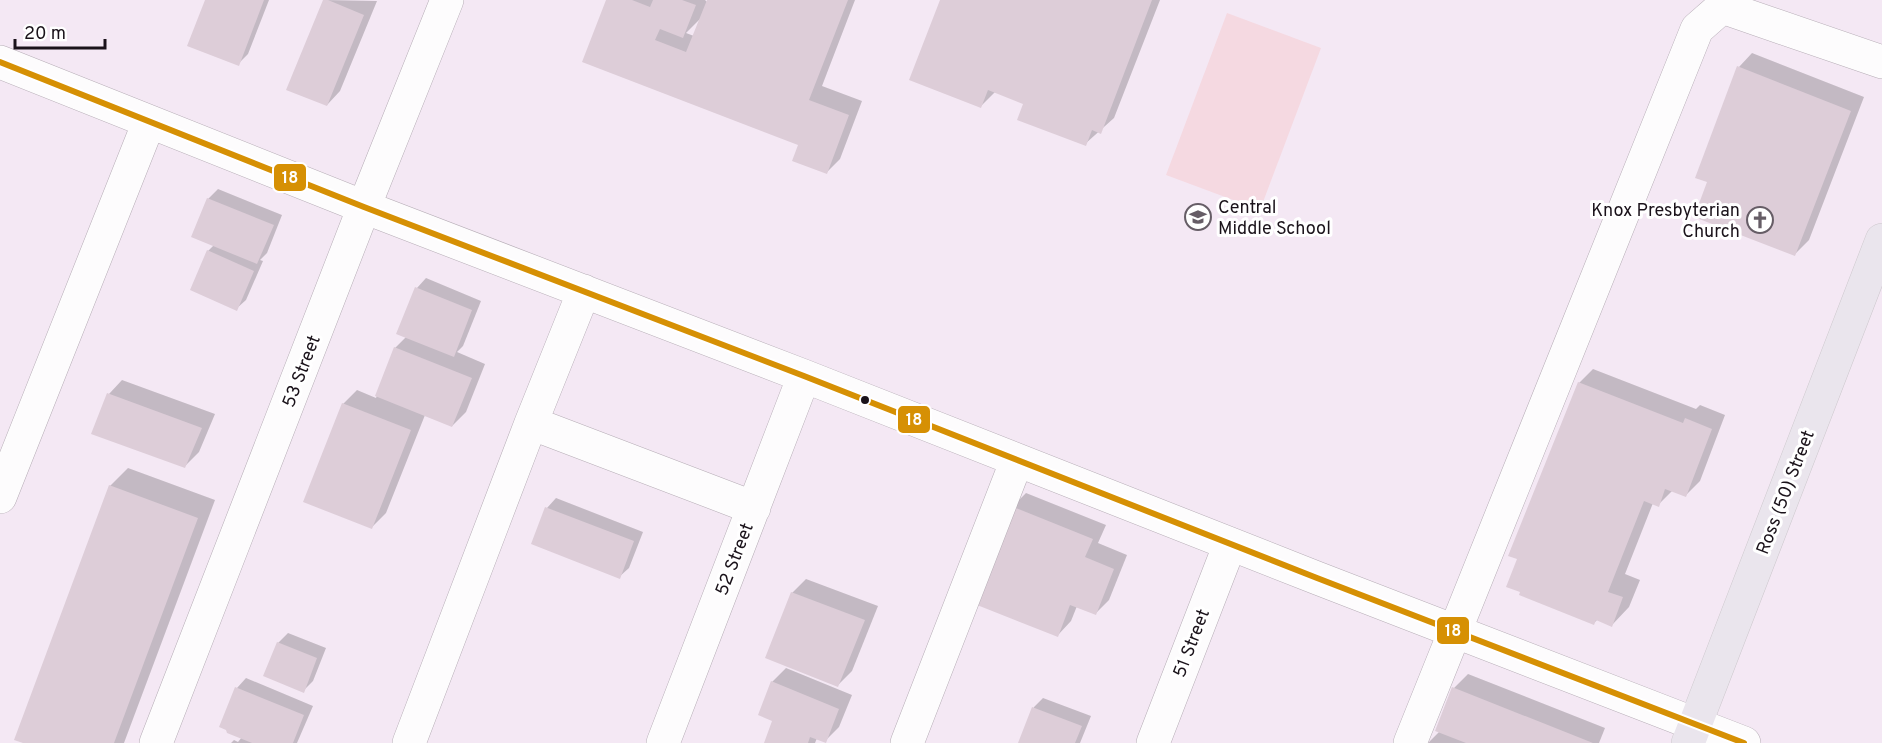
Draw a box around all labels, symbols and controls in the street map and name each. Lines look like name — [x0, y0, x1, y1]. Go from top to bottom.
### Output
scale bar — [15, 12, 105, 50]
text: 20 m — [24, 23, 66, 46]
line badge: 18 — [273, 163, 307, 192]
text: 18 — [282, 169, 298, 189]
place label: Central Middle School — [1218, 197, 1331, 241]
place label: Knox Presbyterian Church — [1591, 200, 1740, 244]
school or university icon: Central Middle School — [1183, 202, 1213, 232]
church icon: Knox Presbyterian Church — [1745, 205, 1775, 235]
street label: 53 Street — [278, 332, 327, 411]
unlabelled marker — [859, 394, 871, 406]
line badge: 18 — [897, 405, 931, 434]
text: 18 — [906, 411, 922, 431]
street label: Ross (50) Street — [1752, 427, 1821, 558]
street label: 52 Street — [711, 520, 760, 599]
street label: 51 Street — [1169, 606, 1216, 681]
line badge: 18 — [1436, 616, 1470, 645]
text: 18 — [1445, 622, 1461, 642]

